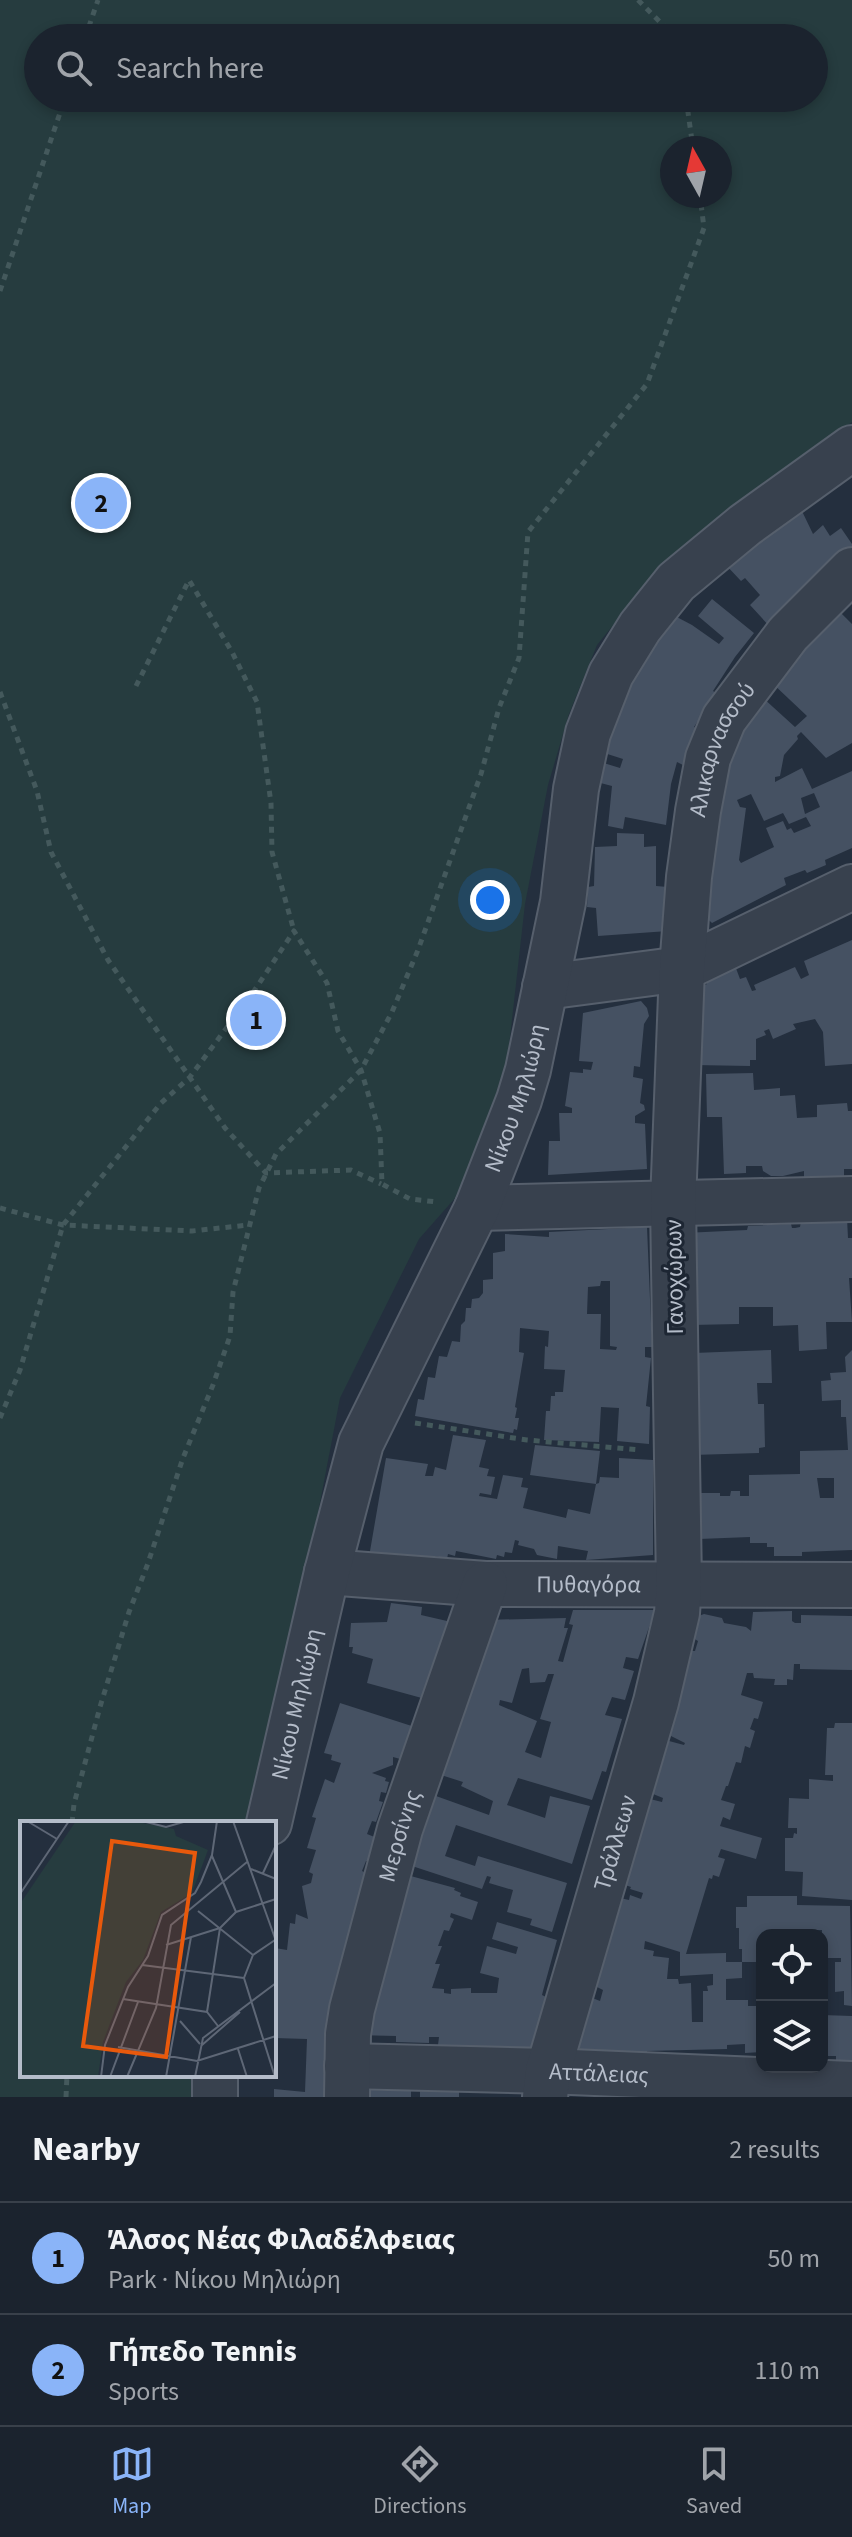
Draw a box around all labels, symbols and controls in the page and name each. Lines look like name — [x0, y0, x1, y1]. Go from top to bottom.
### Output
search box — [24, 24, 828, 112]
icon: search — [52, 46, 96, 90]
text: Search here — [116, 47, 264, 90]
north arrow — [660, 136, 732, 208]
pin: 2 — [75, 473, 127, 533]
street label: Αλικαρνασσού — [680, 675, 764, 820]
your location — [470, 880, 510, 920]
pin: 1 — [230, 990, 282, 1050]
street label: Νίκου Μηλιώρη — [476, 1021, 555, 1178]
street label: Γανοχώρων — [656, 1219, 693, 1335]
street label: Πυθαγόρα — [536, 1567, 641, 1602]
street label: Νίκου Μηλιώρη — [263, 1625, 331, 1783]
street label: Μερσίνης — [370, 1785, 430, 1886]
street label: Τράλλεων — [585, 1791, 646, 1895]
inset map — [20, 1821, 276, 2077]
map controls — [756, 1929, 828, 2073]
button: locate — [756, 1929, 828, 2001]
button: layers — [756, 2001, 828, 2073]
street label: Αττάλειας — [548, 2054, 650, 2093]
text: Nearby — [32, 2125, 140, 2174]
text: 2 results — [729, 2131, 820, 2168]
text: Άλσος Νέας Φιλαδέλφειας — [108, 2218, 455, 2261]
text: 1 — [51, 2240, 65, 2277]
text: 50 m — [767, 2240, 820, 2277]
text: Park · Νίκου Μηλιώρη — [108, 2261, 341, 2298]
text: Γήπεδο Tennis — [108, 2330, 297, 2373]
text: 2 — [51, 2352, 65, 2389]
text: 110 m — [754, 2352, 820, 2389]
text: Sports — [108, 2373, 179, 2410]
tab: Map — [110, 2442, 154, 2522]
tab: Directions — [373, 2442, 466, 2522]
tab: Saved — [686, 2442, 742, 2522]

